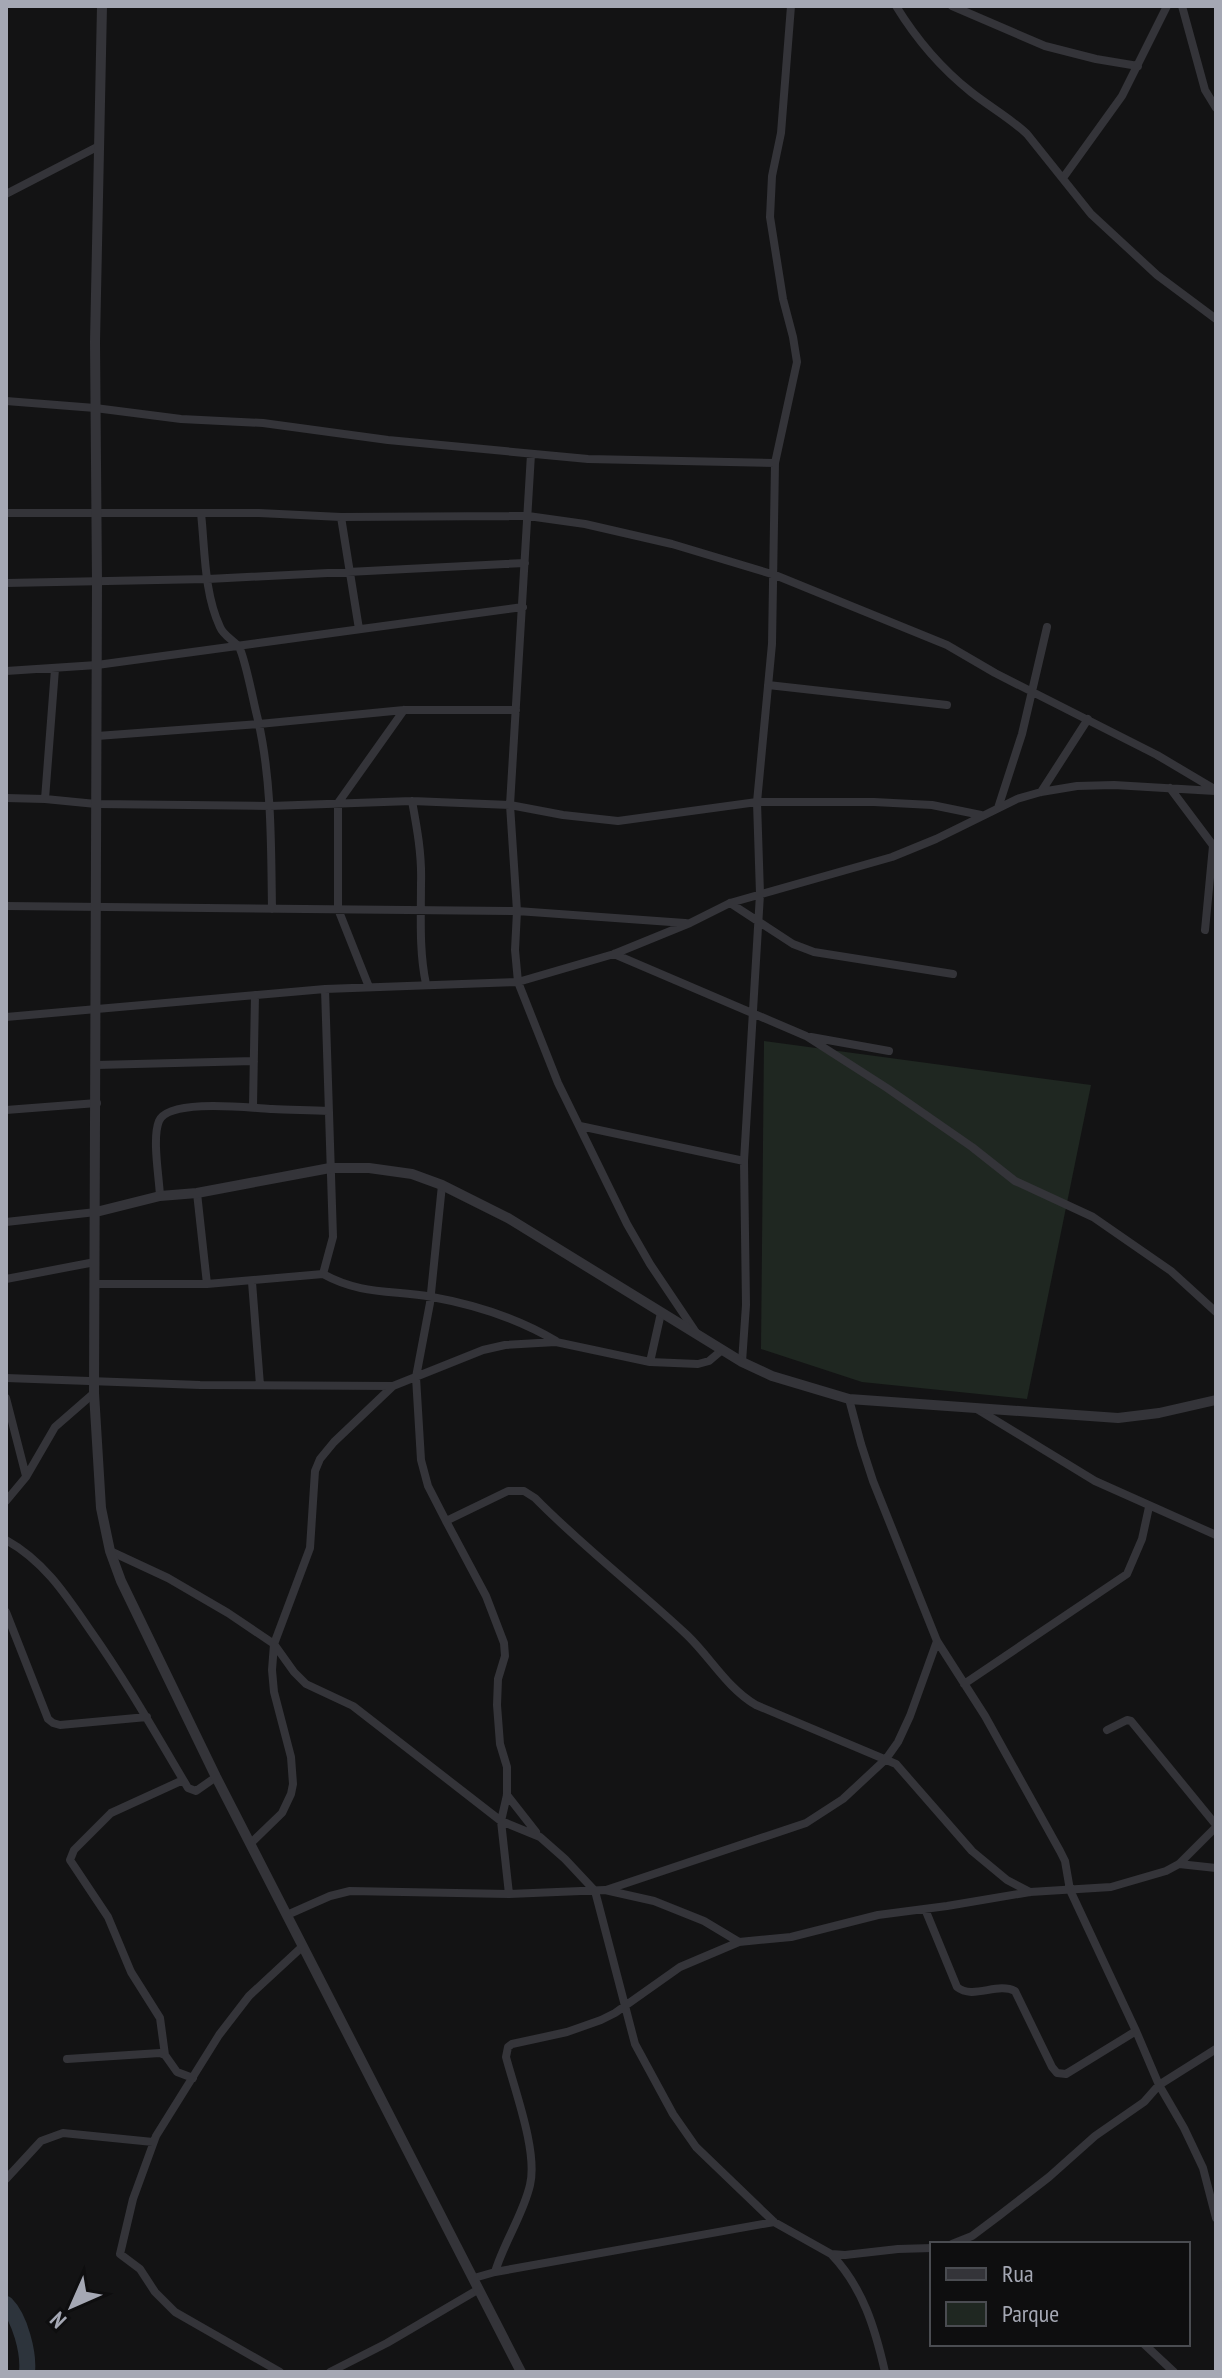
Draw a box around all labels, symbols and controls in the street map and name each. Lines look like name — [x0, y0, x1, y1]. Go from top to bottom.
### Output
legend — [930, 2242, 1190, 2346]
text: Rua — [1002, 2258, 1034, 2289]
north arrow — [32, 2266, 112, 2346]
text: Parque — [1002, 2298, 1059, 2329]
text: N — [44, 2306, 72, 2334]

